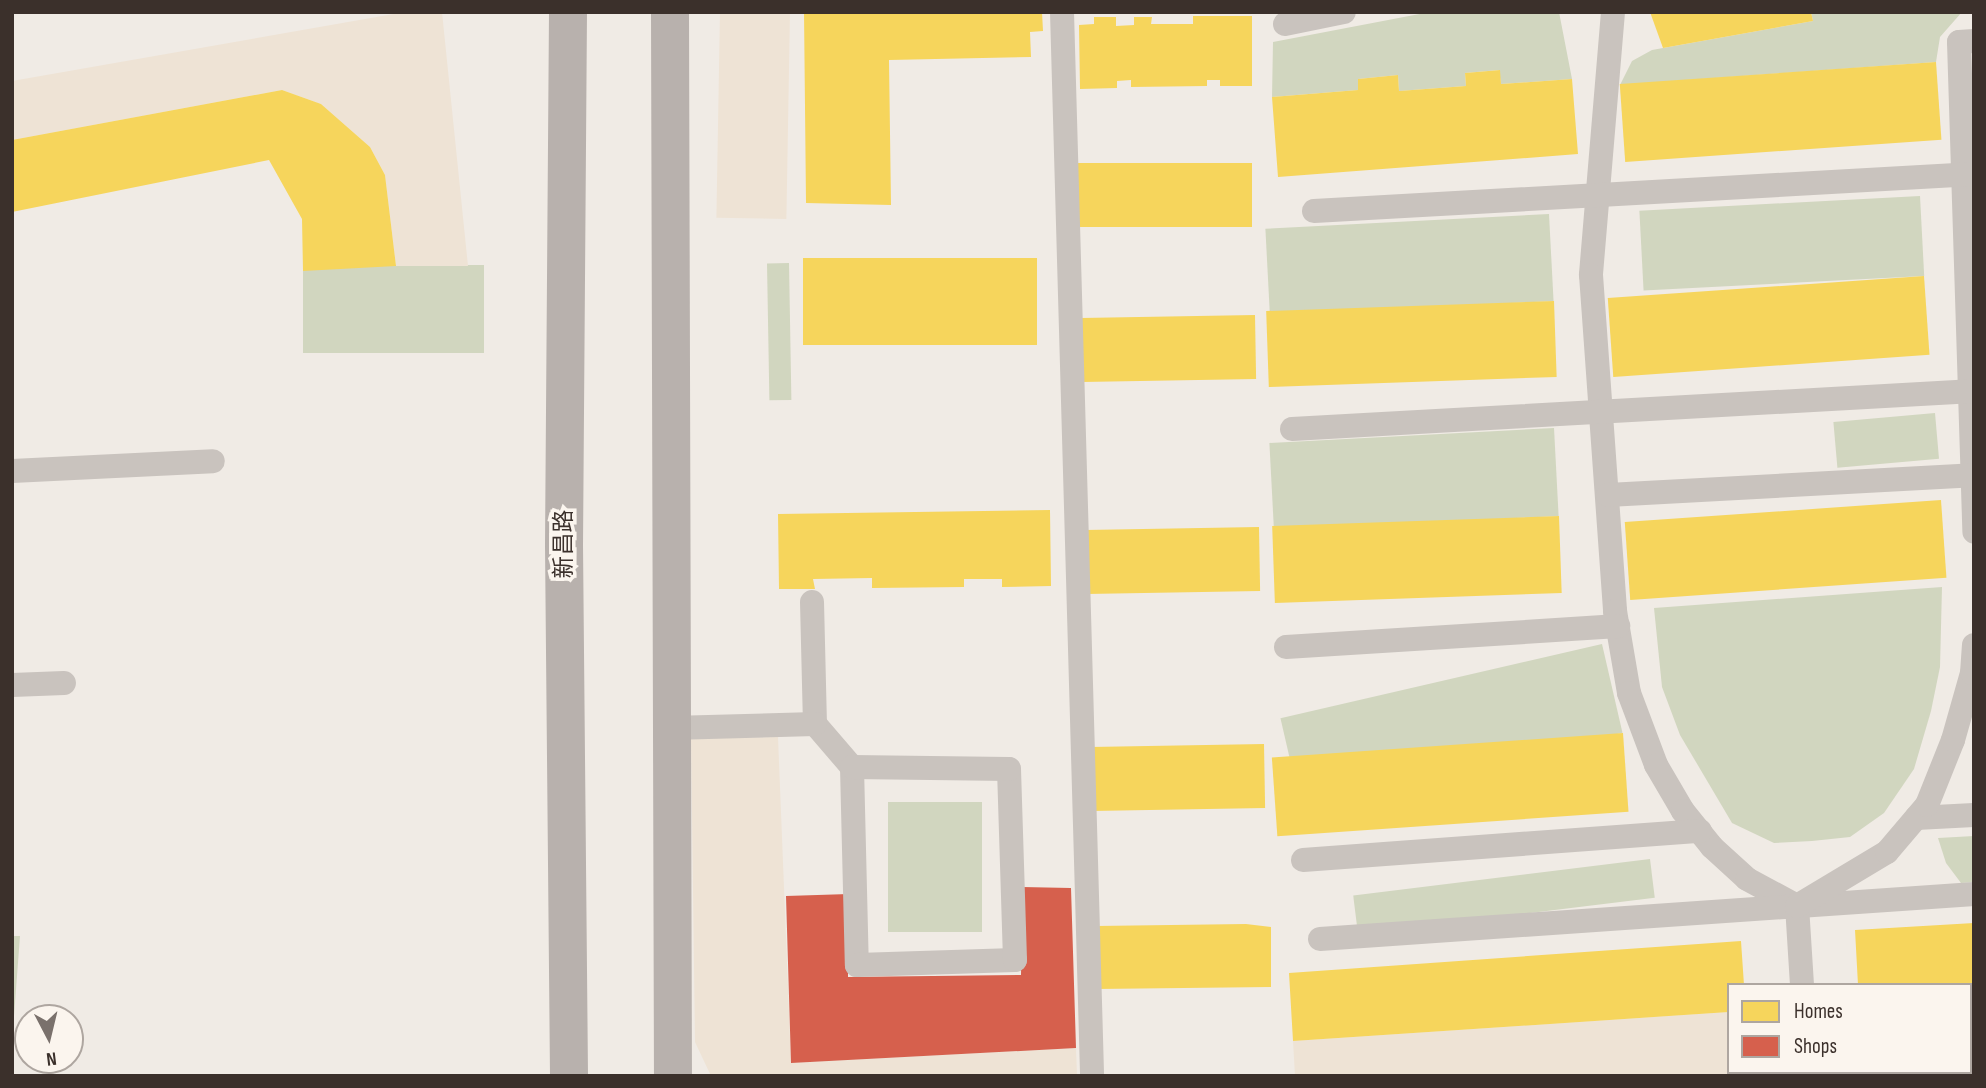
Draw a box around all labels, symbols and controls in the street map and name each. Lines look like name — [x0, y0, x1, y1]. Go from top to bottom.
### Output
street label: 新昌路 — [550, 510, 578, 578]
legend — [1727, 983, 1972, 1074]
text: Homes — [1794, 999, 1843, 1024]
north arrow — [14, 1004, 84, 1074]
text: Shops — [1794, 1034, 1837, 1059]
text: N — [45, 1046, 58, 1070]

